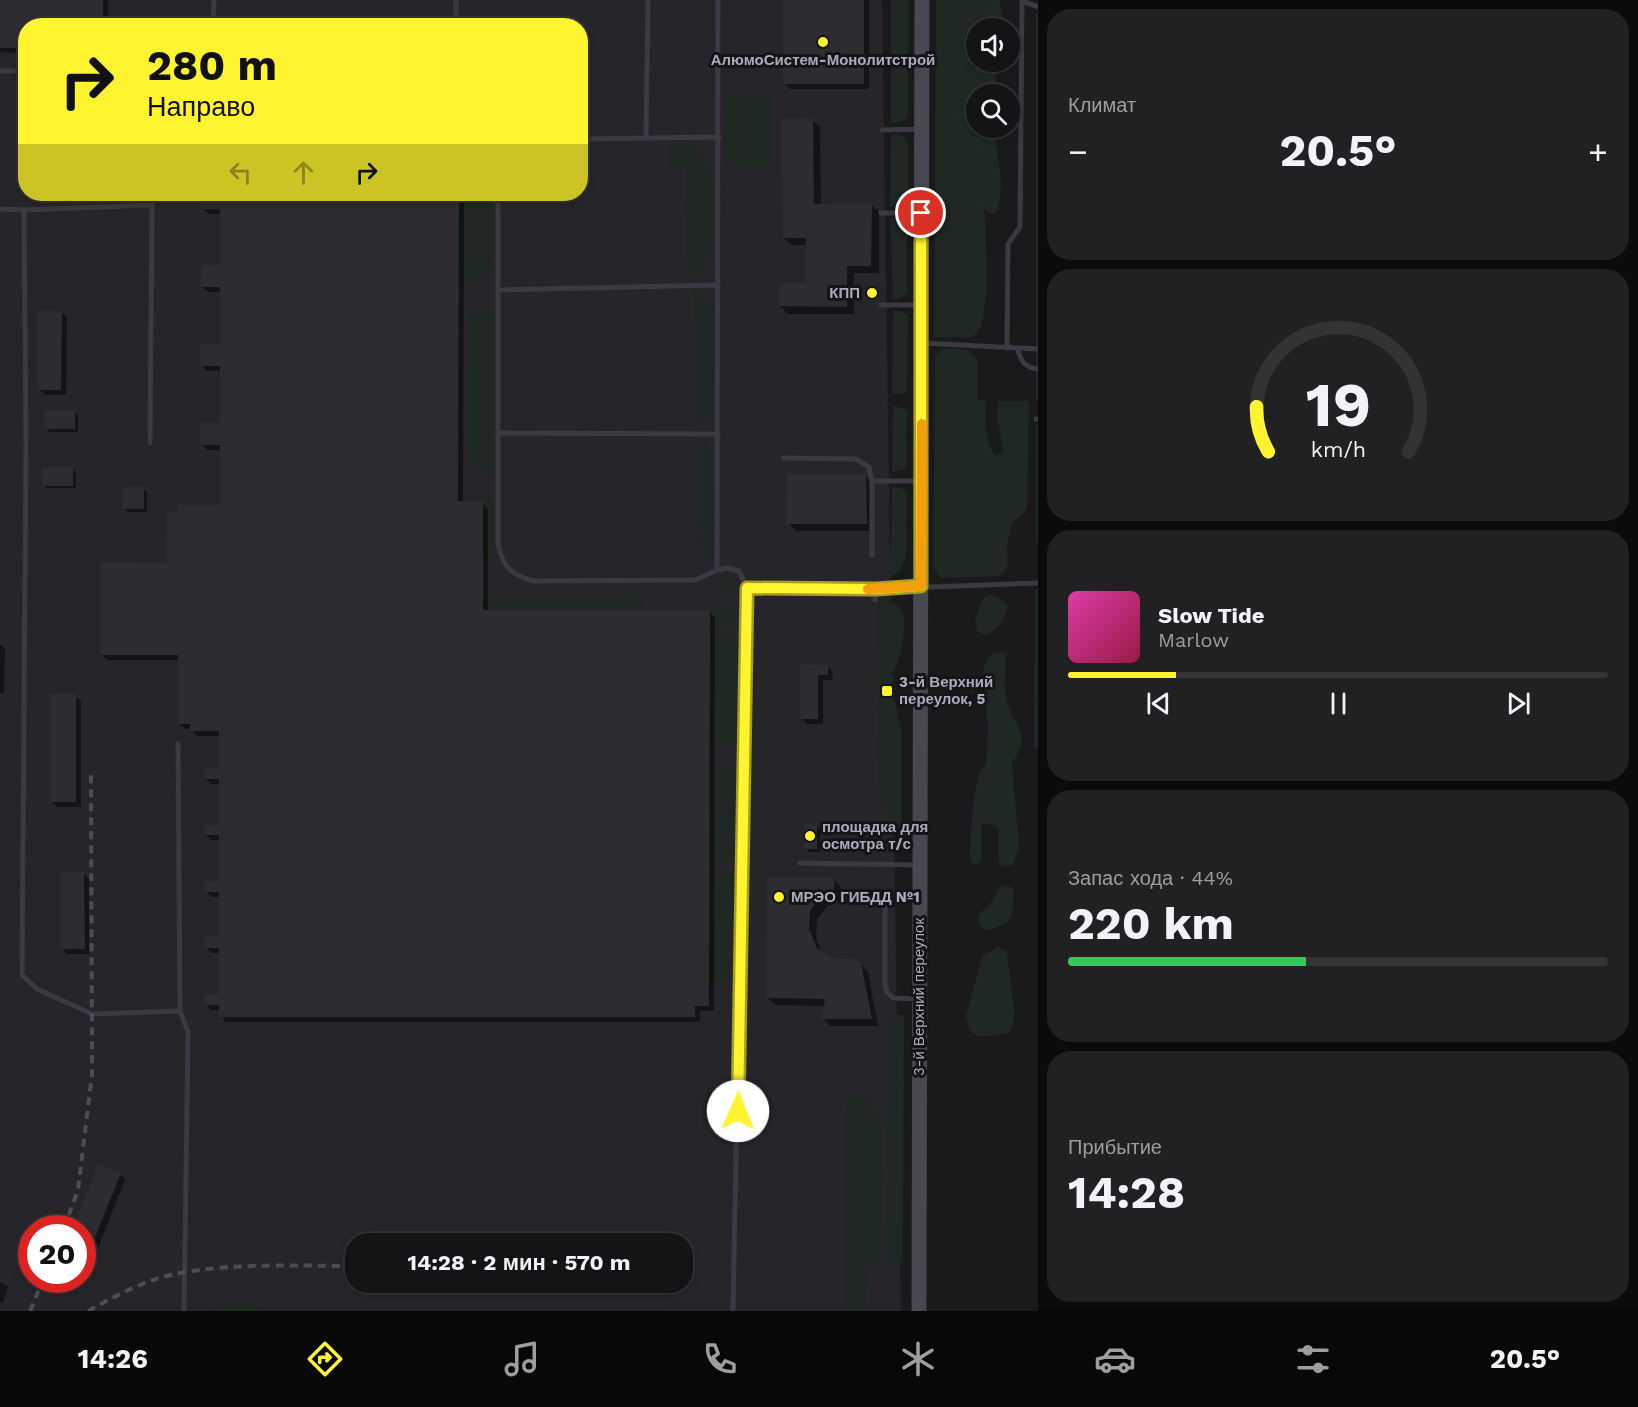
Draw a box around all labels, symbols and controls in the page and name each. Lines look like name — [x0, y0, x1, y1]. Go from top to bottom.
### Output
map controls — [966, 18, 1020, 138]
button: sound — [966, 18, 1020, 72]
marker: АлюмоСистем-Монолитстрой — [816, 35, 830, 49]
text: 280 m — [147, 41, 277, 90]
icon: right — [48, 42, 126, 120]
place label: АлюмоСистем-Монолитстрой — [711, 51, 935, 69]
button: search — [966, 84, 1020, 138]
text: Направо — [147, 91, 255, 123]
text: Климат — [1068, 93, 1136, 117]
text: 20.5° — [1280, 124, 1396, 177]
text: − — [1068, 132, 1088, 171]
text: + — [1588, 132, 1608, 171]
icon: left — [224, 156, 257, 189]
icon: ahead — [287, 156, 320, 189]
icon: right — [350, 156, 383, 189]
pin — [895, 187, 946, 238]
icon: arrive — [904, 196, 937, 229]
place label: КПП — [829, 284, 860, 302]
marker: КПП — [865, 286, 879, 300]
text: 19 — [1305, 368, 1371, 441]
text: km/h — [1310, 438, 1366, 463]
text: Slow Tide — [1158, 603, 1265, 628]
text: Marlow — [1158, 628, 1229, 652]
place label: 3-й Верхний переулок, 5 — [899, 673, 993, 708]
marker: 3-й Верхний переулок, 5 — [880, 684, 894, 698]
icon: previous — [1142, 687, 1175, 720]
icon: pause — [1322, 687, 1355, 720]
icon: next — [1502, 687, 1535, 720]
place label: площадка для осмотра т/с — [822, 818, 928, 853]
marker: площадка для осмотра т/с — [803, 829, 817, 843]
text: Запас хода · 44% — [1068, 866, 1233, 890]
place label: МРЭО ГИБДД №1 — [791, 888, 920, 906]
marker: МРЭО ГИБДД №1 — [772, 890, 786, 904]
text: 220 km — [1068, 897, 1234, 950]
street label: 3-й Верхний переулок — [910, 918, 928, 1076]
position arrow — [706, 1079, 770, 1143]
text: Прибытие — [1068, 1135, 1162, 1159]
text: 14:28 — [1068, 1166, 1185, 1219]
speed limit sign: 20 — [18, 1215, 96, 1293]
text: 14:28 · 2 мин · 570 m — [407, 1250, 631, 1275]
icon: directions — [304, 1338, 346, 1380]
icon: music — [501, 1338, 543, 1380]
icon: phone — [699, 1338, 741, 1380]
icon: climate — [897, 1338, 939, 1380]
icon: car — [1094, 1338, 1136, 1380]
icon: filters — [1292, 1338, 1334, 1380]
text: 14:26 — [78, 1343, 148, 1375]
text: 20.5° — [1490, 1343, 1560, 1375]

